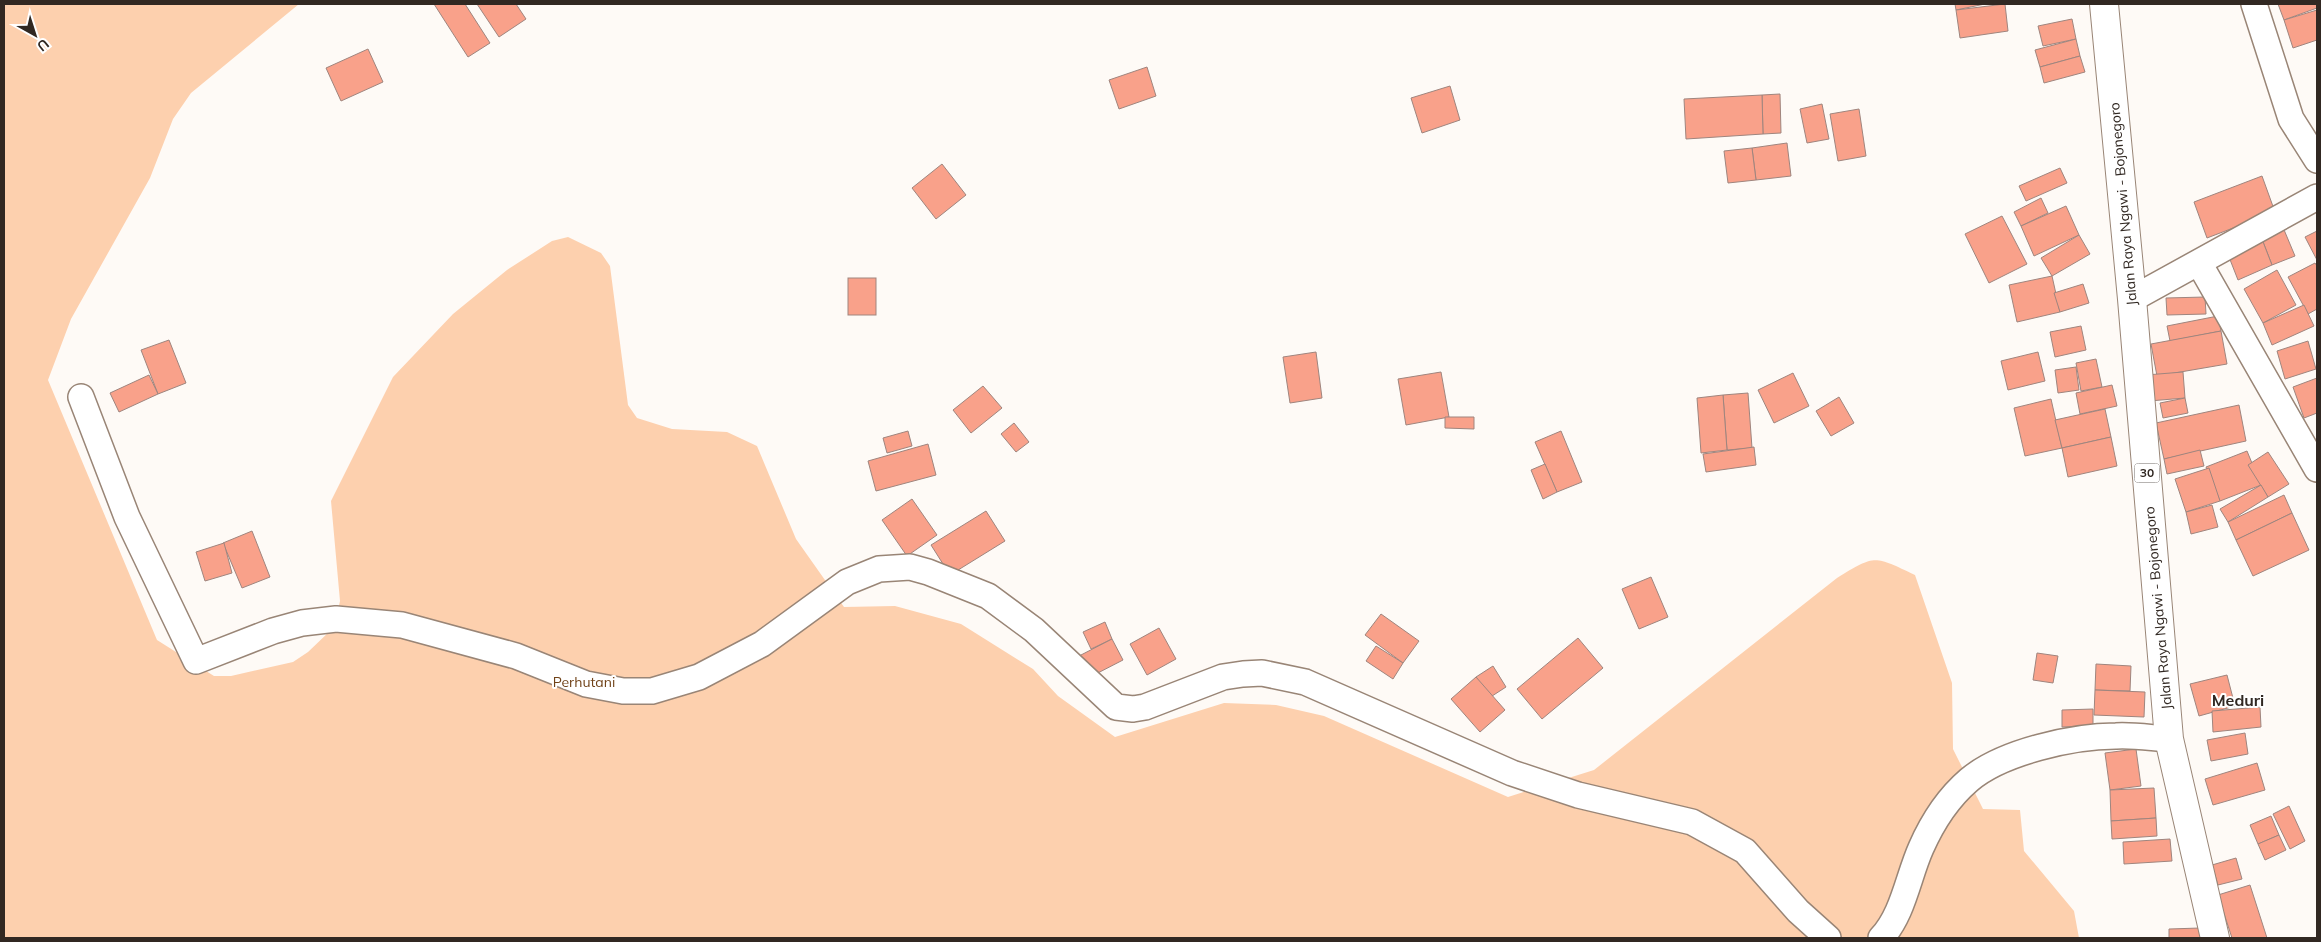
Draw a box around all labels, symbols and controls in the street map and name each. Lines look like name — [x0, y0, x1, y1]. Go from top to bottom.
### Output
north arrow — [10, 10, 60, 60]
text: U — [33, 35, 53, 55]
street label: Jalan Raya Ngawi - Bojonegoro — [2105, 102, 2141, 306]
road number: 30 — [2134, 463, 2160, 482]
street label: Jalan Raya Ngawi - Bojonegoro — [2140, 506, 2176, 710]
park label: Perhutani — [553, 673, 615, 691]
district label: Meduri — [2212, 690, 2264, 710]

